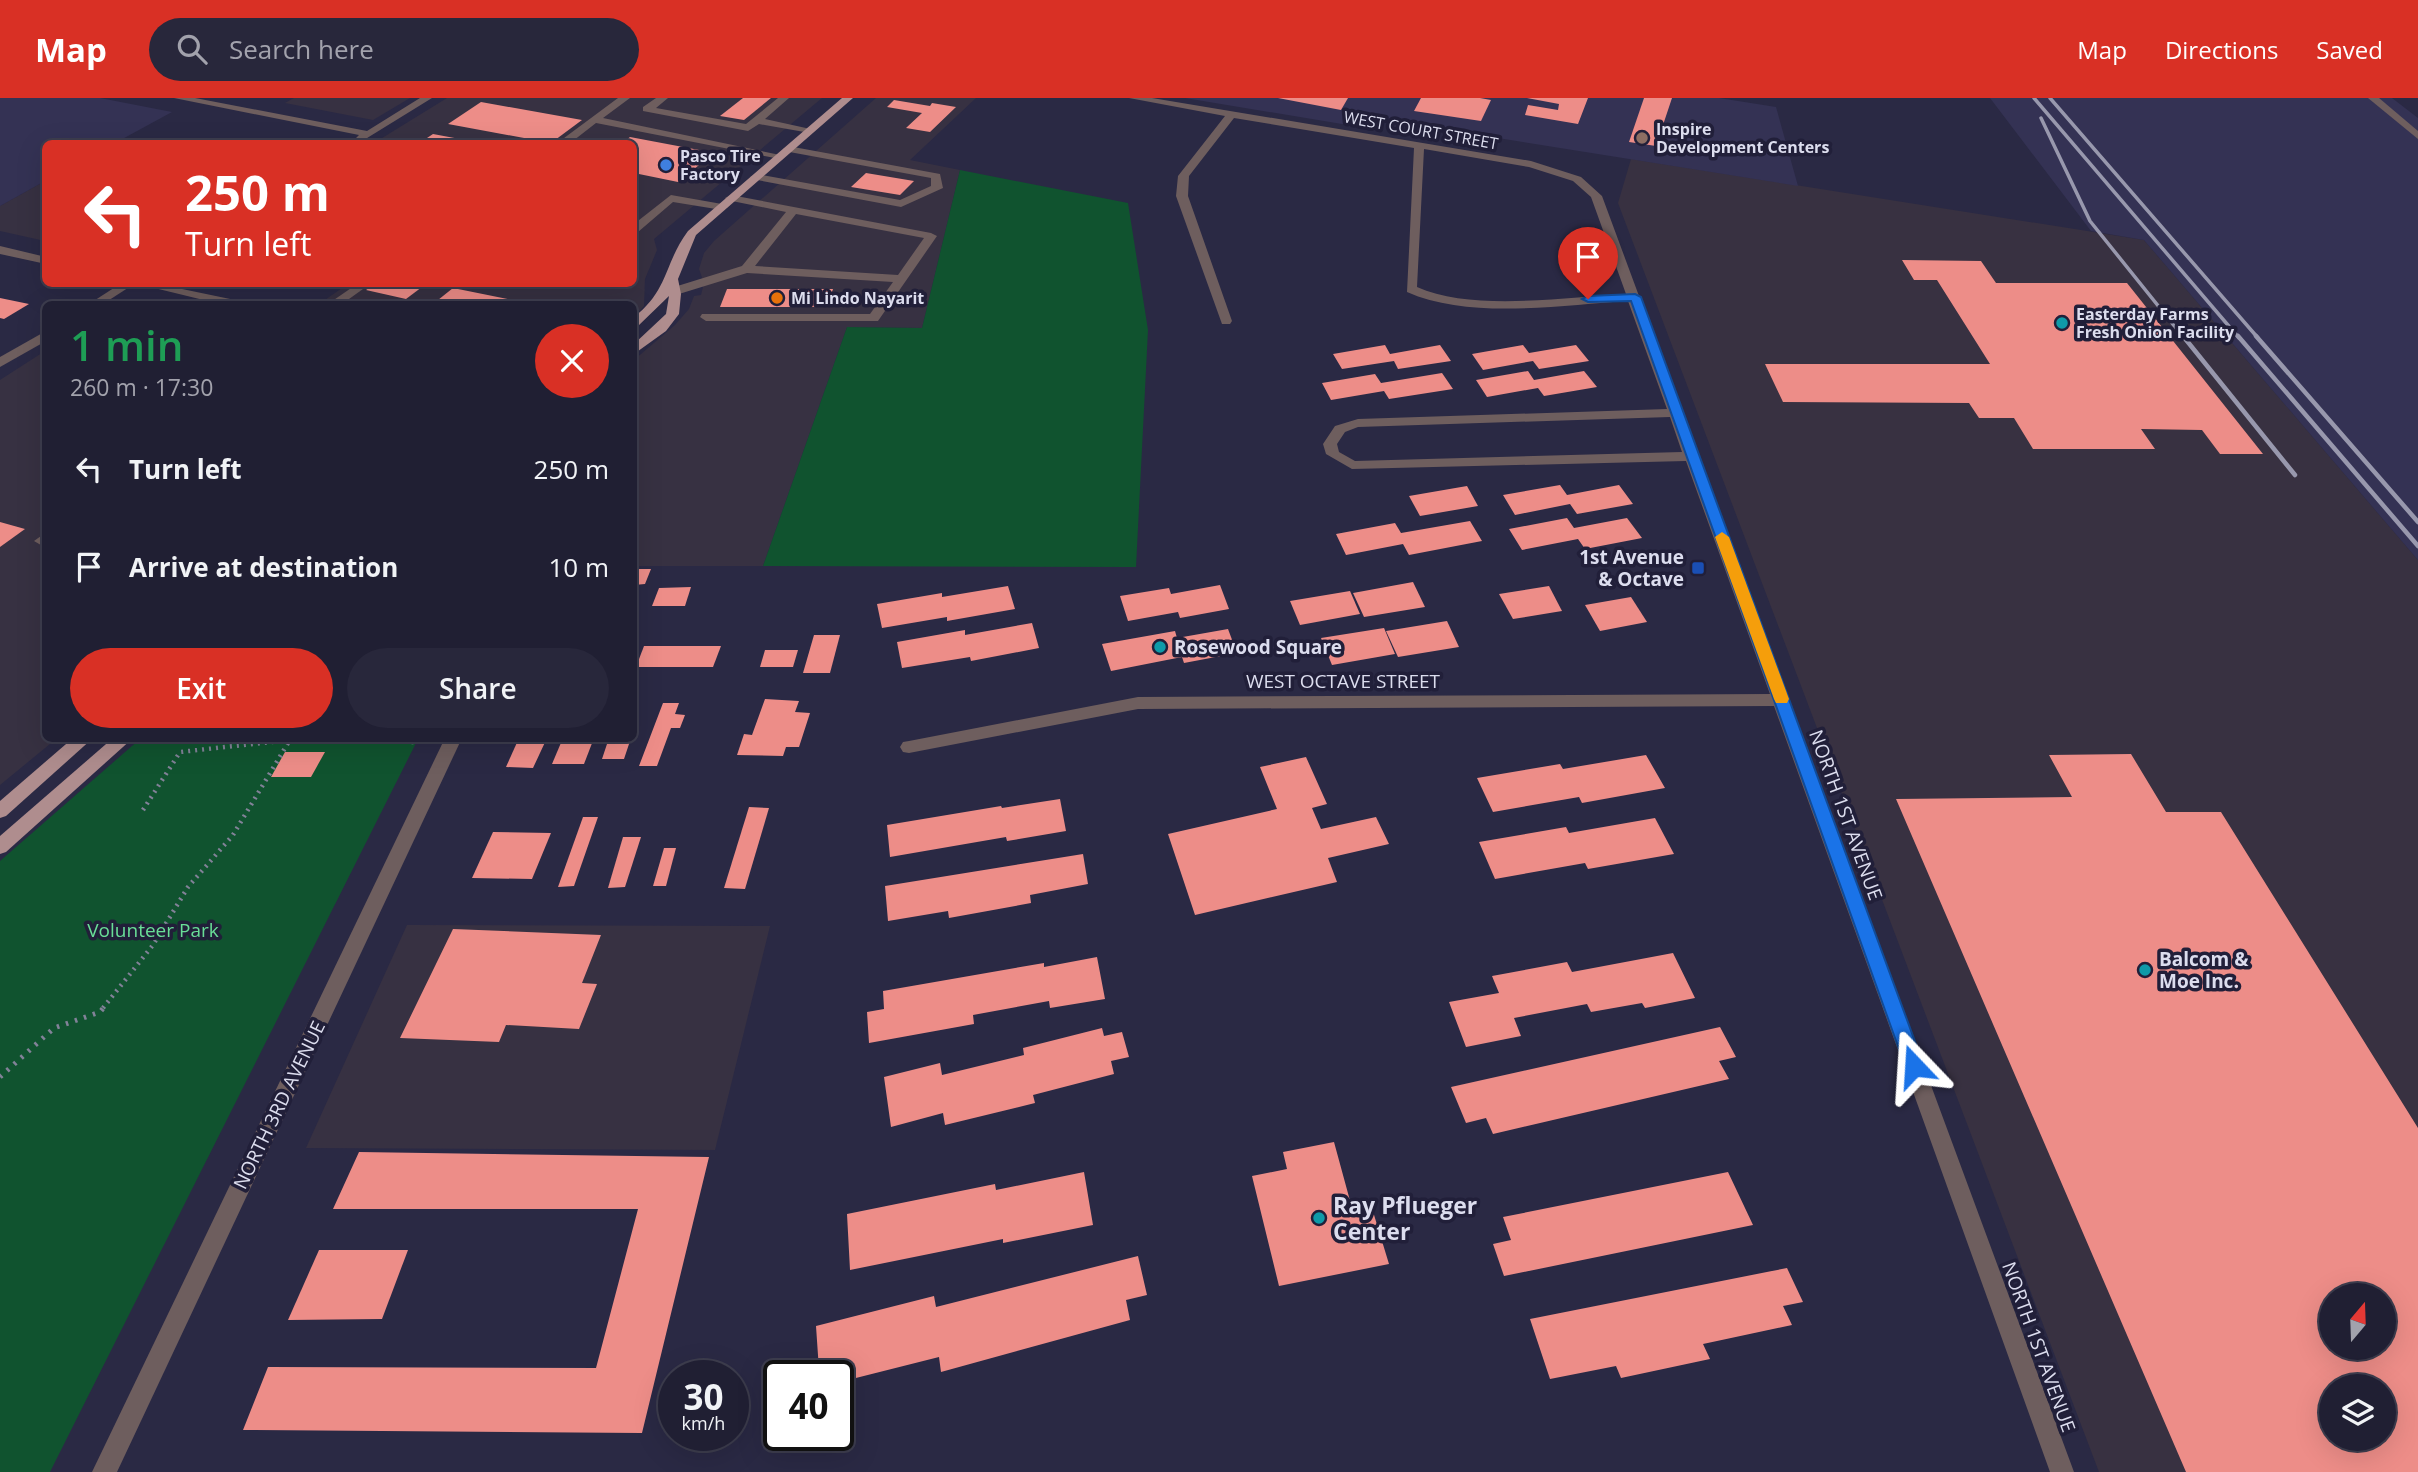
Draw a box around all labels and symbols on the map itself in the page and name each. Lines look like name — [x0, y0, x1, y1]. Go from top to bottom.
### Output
street label: WEST COURT STREET — [1342, 106, 1500, 154]
place label: Inspire Development Centers — [1656, 118, 1829, 158]
marker: Inspire Development Centers — [1634, 130, 1650, 146]
place label: Pasco Tire Factory — [680, 145, 761, 185]
marker: Pasco Tire Factory — [658, 157, 674, 173]
pin — [1558, 227, 1618, 299]
place label: Mi Lindo Nayarit — [791, 287, 924, 309]
marker: Mi Lindo Nayarit — [769, 290, 785, 306]
place label: Easterday Farms Fresh Onion Facility — [2076, 303, 2235, 343]
marker: Easterday Farms Fresh Onion Facility — [2054, 315, 2070, 331]
place label: 1st Avenue & Octave — [1579, 544, 1684, 592]
marker: 1st Avenue & Octave — [1690, 560, 1706, 576]
place label: Rosewood Square — [1174, 634, 1342, 660]
marker: Rosewood Square — [1152, 639, 1168, 655]
street label: WEST OCTAVE STREET — [1246, 668, 1441, 694]
street label: NORTH 1ST AVENUE — [1803, 726, 1889, 904]
park label: Volunteer Park — [87, 917, 219, 943]
place label: Balcom & Moe Inc. — [2159, 946, 2249, 994]
marker: Balcom & Moe Inc. — [2137, 962, 2153, 978]
street label: NORTH 3RD AVENUE — [227, 1017, 331, 1193]
position arrow — [1877, 1029, 1951, 1103]
place label: Ray Pflueger Center — [1333, 1189, 1477, 1247]
marker: Ray Pflueger Center — [1311, 1210, 1327, 1226]
street label: NORTH 1ST AVENUE — [1996, 1258, 2082, 1436]
north arrow — [2319, 1283, 2396, 1360]
speed limit sign: 40 — [763, 1360, 854, 1451]

